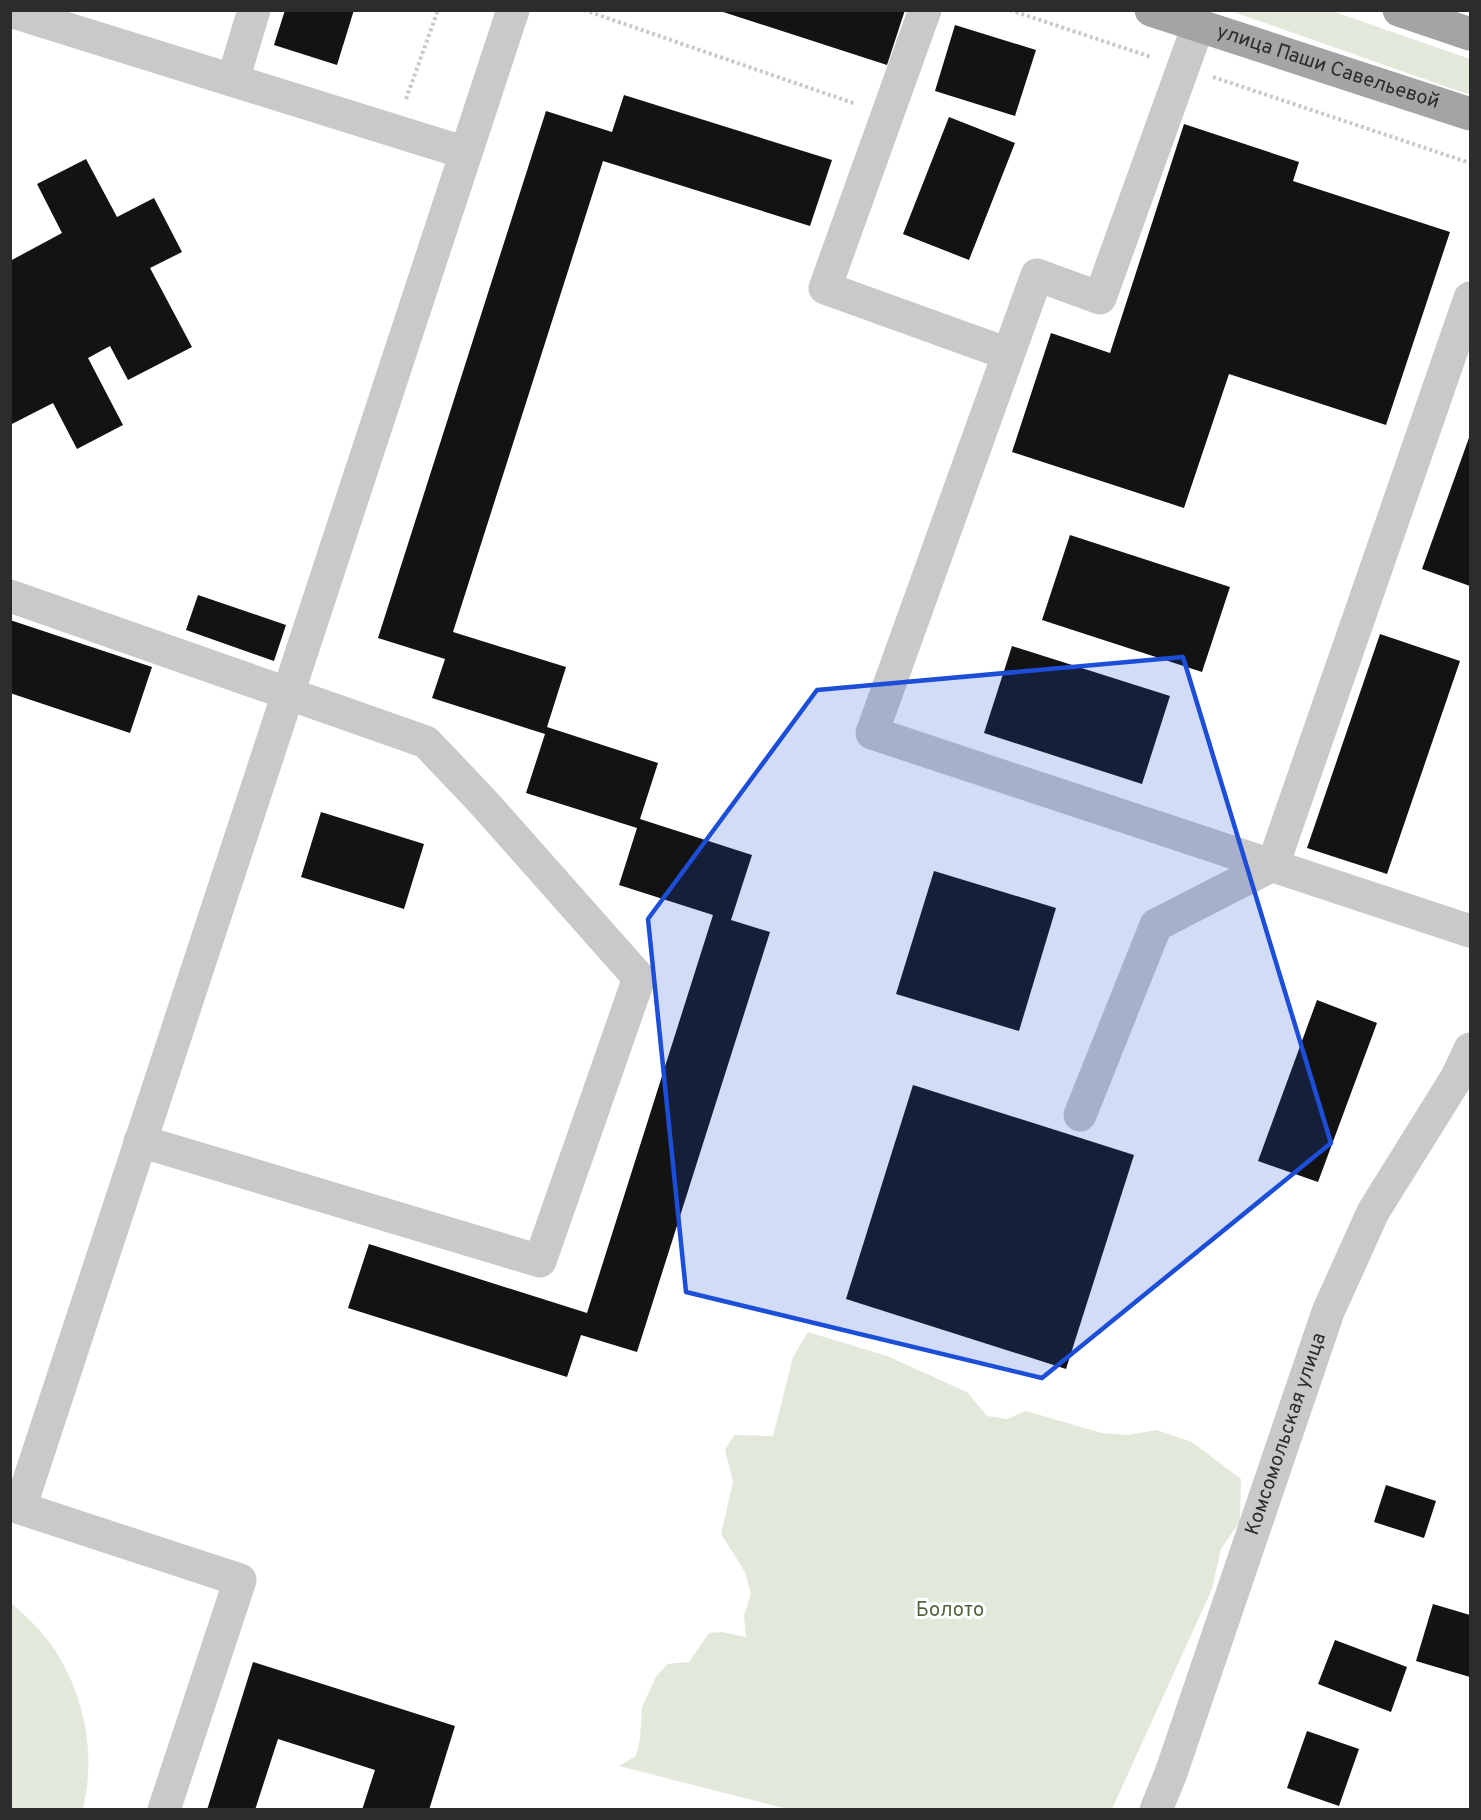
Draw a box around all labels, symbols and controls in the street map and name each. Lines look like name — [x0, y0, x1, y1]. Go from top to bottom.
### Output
street label: улица Паши Савельевой — [1213, 19, 1443, 116]
street label: Комсомольская улица — [1240, 1329, 1333, 1539]
park label: Болото — [916, 1598, 984, 1624]

